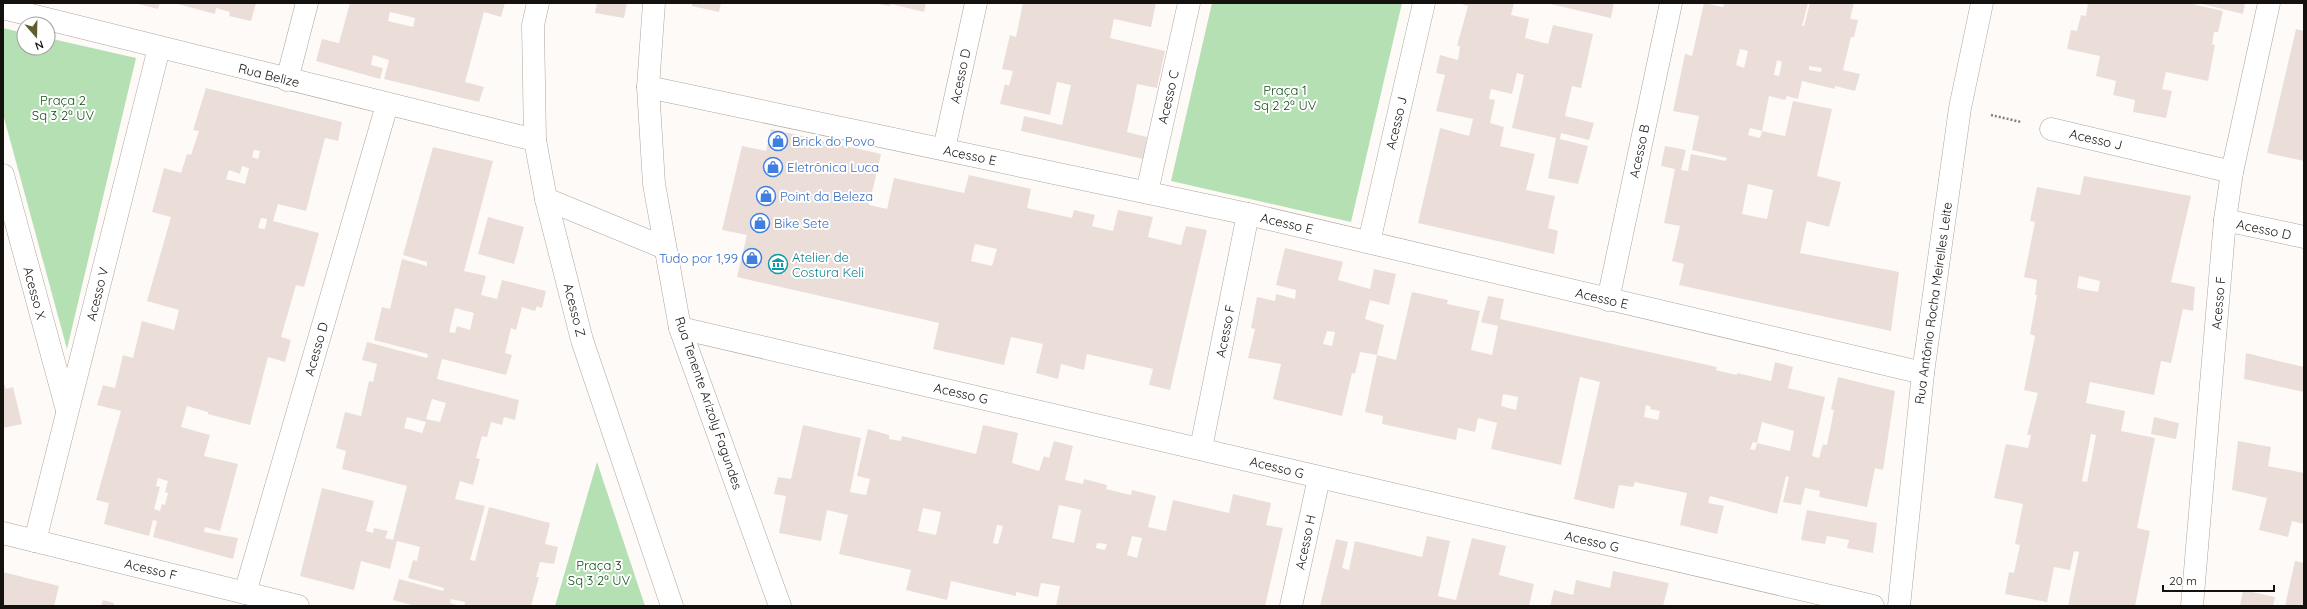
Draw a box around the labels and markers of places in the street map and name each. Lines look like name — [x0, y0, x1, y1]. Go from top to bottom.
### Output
shop icon: Brick do Povo — [767, 130, 789, 152]
place label: Brick do Povo — [792, 133, 875, 149]
shop icon: Eletrônica Luca — [762, 156, 784, 178]
place label: Eletrônica Luca — [787, 159, 879, 175]
shop icon: Point da Beleza — [755, 185, 777, 207]
place label: Point da Beleza — [780, 188, 873, 204]
shop icon: Bike Sete — [749, 212, 771, 234]
place label: Bike Sete — [774, 215, 829, 231]
shop icon: Tudo por 1,99 — [741, 247, 763, 269]
place label: Atelier de Costura Keli — [792, 249, 864, 280]
place label: Tudo por 1,99 — [659, 250, 738, 266]
museum icon: Atelier de Costura Keli — [767, 253, 789, 275]

